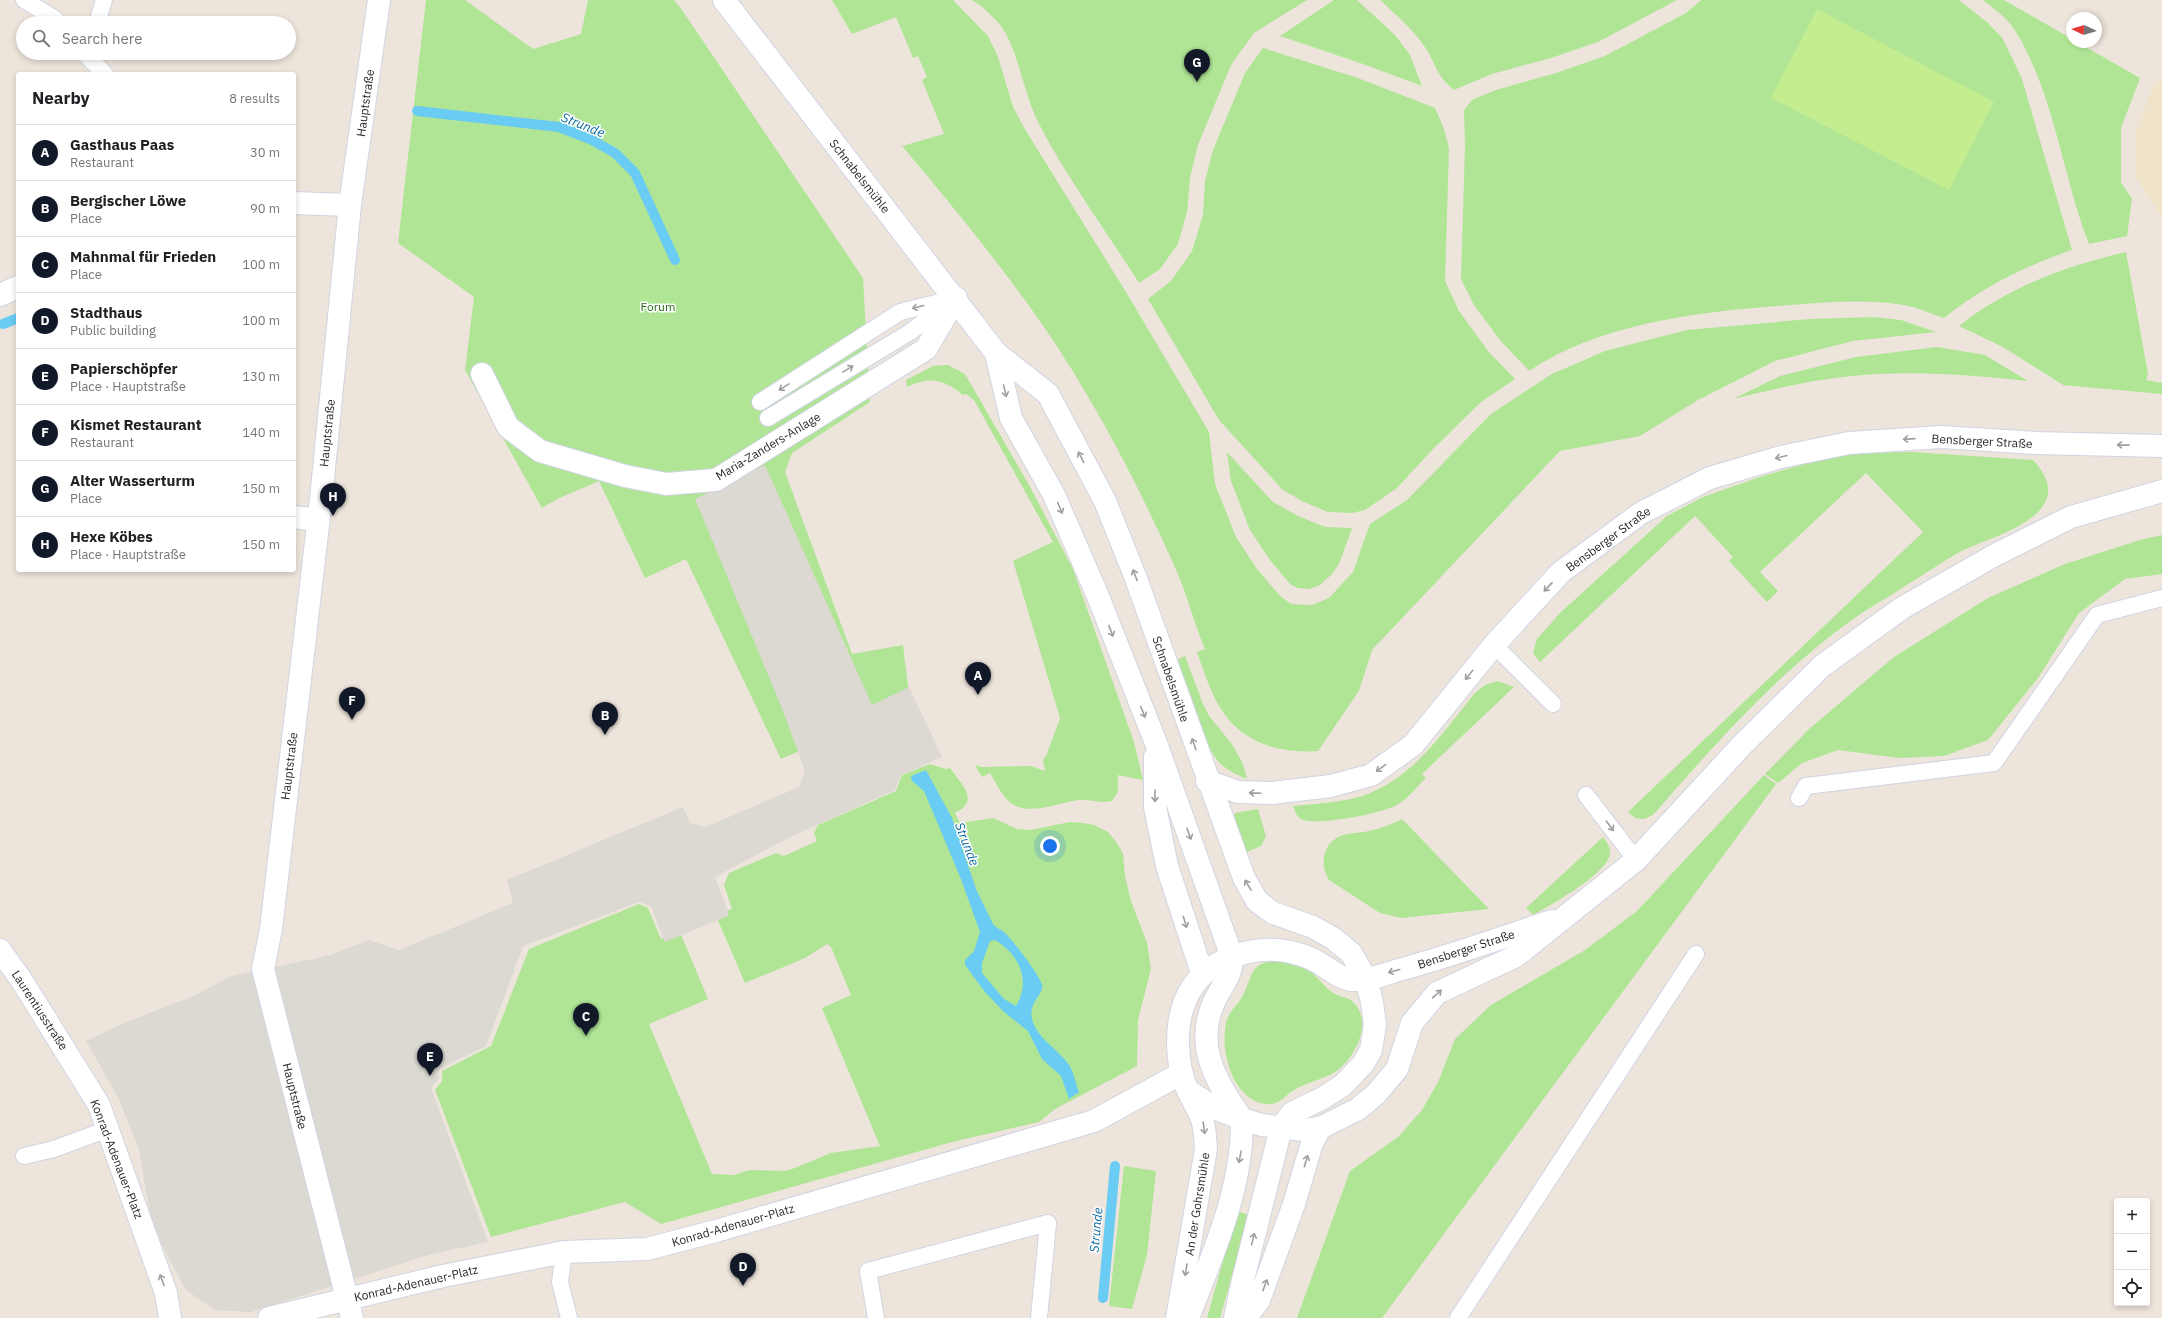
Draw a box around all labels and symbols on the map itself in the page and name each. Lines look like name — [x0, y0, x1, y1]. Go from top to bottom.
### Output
north arrow — [2066, 12, 2102, 48]
pin: G — [1184, 49, 1210, 82]
street label: Hauptstraße — [353, 68, 377, 138]
water label: Strunde — [559, 109, 607, 141]
street label: Schnabelsmühle — [826, 136, 894, 216]
park label: Forum — [641, 299, 675, 314]
one-way arrow — [912, 304, 925, 312]
one-way arrow — [842, 365, 854, 373]
one-way arrow — [778, 384, 790, 392]
one-way arrow — [1002, 384, 1009, 397]
street label: Hauptstraße — [316, 398, 338, 468]
street label: Maria-Zanders-Anlage — [713, 409, 823, 483]
street label: Bensberger Straße — [1931, 431, 2033, 451]
one-way arrow — [1903, 436, 1916, 443]
one-way arrow — [2117, 441, 2130, 449]
one-way arrow — [1077, 451, 1085, 463]
one-way arrow — [1775, 454, 1788, 461]
pin: H — [320, 483, 346, 516]
one-way arrow — [1056, 501, 1064, 513]
street label: Bensberger Straße — [1563, 503, 1654, 575]
one-way arrow — [1130, 570, 1138, 582]
one-way arrow — [1544, 581, 1553, 591]
one-way arrow — [1108, 624, 1116, 636]
street label: Schnabelsmühle — [1149, 634, 1193, 724]
pin: A — [965, 662, 991, 695]
one-way arrow — [1465, 670, 1474, 680]
pin: F — [339, 687, 365, 720]
pin: B — [592, 702, 618, 735]
one-way arrow — [1140, 706, 1148, 718]
street label: Hauptstraße — [277, 731, 301, 801]
one-way arrow — [1190, 738, 1198, 750]
one-way arrow — [1376, 764, 1387, 772]
one-way arrow — [1151, 789, 1159, 802]
one-way arrow — [1249, 789, 1262, 796]
water label: Strunde — [951, 820, 983, 869]
one-way arrow — [1606, 820, 1614, 831]
one-way arrow — [1185, 828, 1193, 840]
your location — [1040, 836, 1060, 856]
one-way arrow — [1243, 879, 1251, 891]
one-way arrow — [1182, 915, 1190, 927]
street label: Bensberger Straße — [1416, 926, 1517, 972]
street label: Laurentiusstraße — [9, 967, 72, 1053]
one-way arrow — [1388, 968, 1401, 975]
one-way arrow — [1432, 989, 1443, 998]
pin: C — [573, 1003, 599, 1036]
pin: E — [417, 1043, 443, 1076]
street label: Hauptstraße — [280, 1061, 311, 1131]
street label: Konrad-Adenauer-Platz — [87, 1097, 147, 1221]
one-way arrow — [1200, 1121, 1208, 1134]
one-way arrow — [1236, 1150, 1244, 1163]
street label: An der Gohrsmühle — [1181, 1151, 1213, 1257]
one-way arrow — [1303, 1155, 1310, 1168]
street label: Konrad-Adenauer-Platz — [670, 1200, 796, 1250]
water label: Strunde — [1086, 1206, 1106, 1253]
one-way arrow — [1249, 1233, 1257, 1246]
pin: D — [730, 1253, 756, 1286]
street label: Konrad-Adenauer-Platz — [353, 1261, 480, 1305]
one-way arrow — [1181, 1263, 1189, 1276]
one-way arrow — [158, 1274, 165, 1287]
one-way arrow — [1262, 1279, 1270, 1291]

